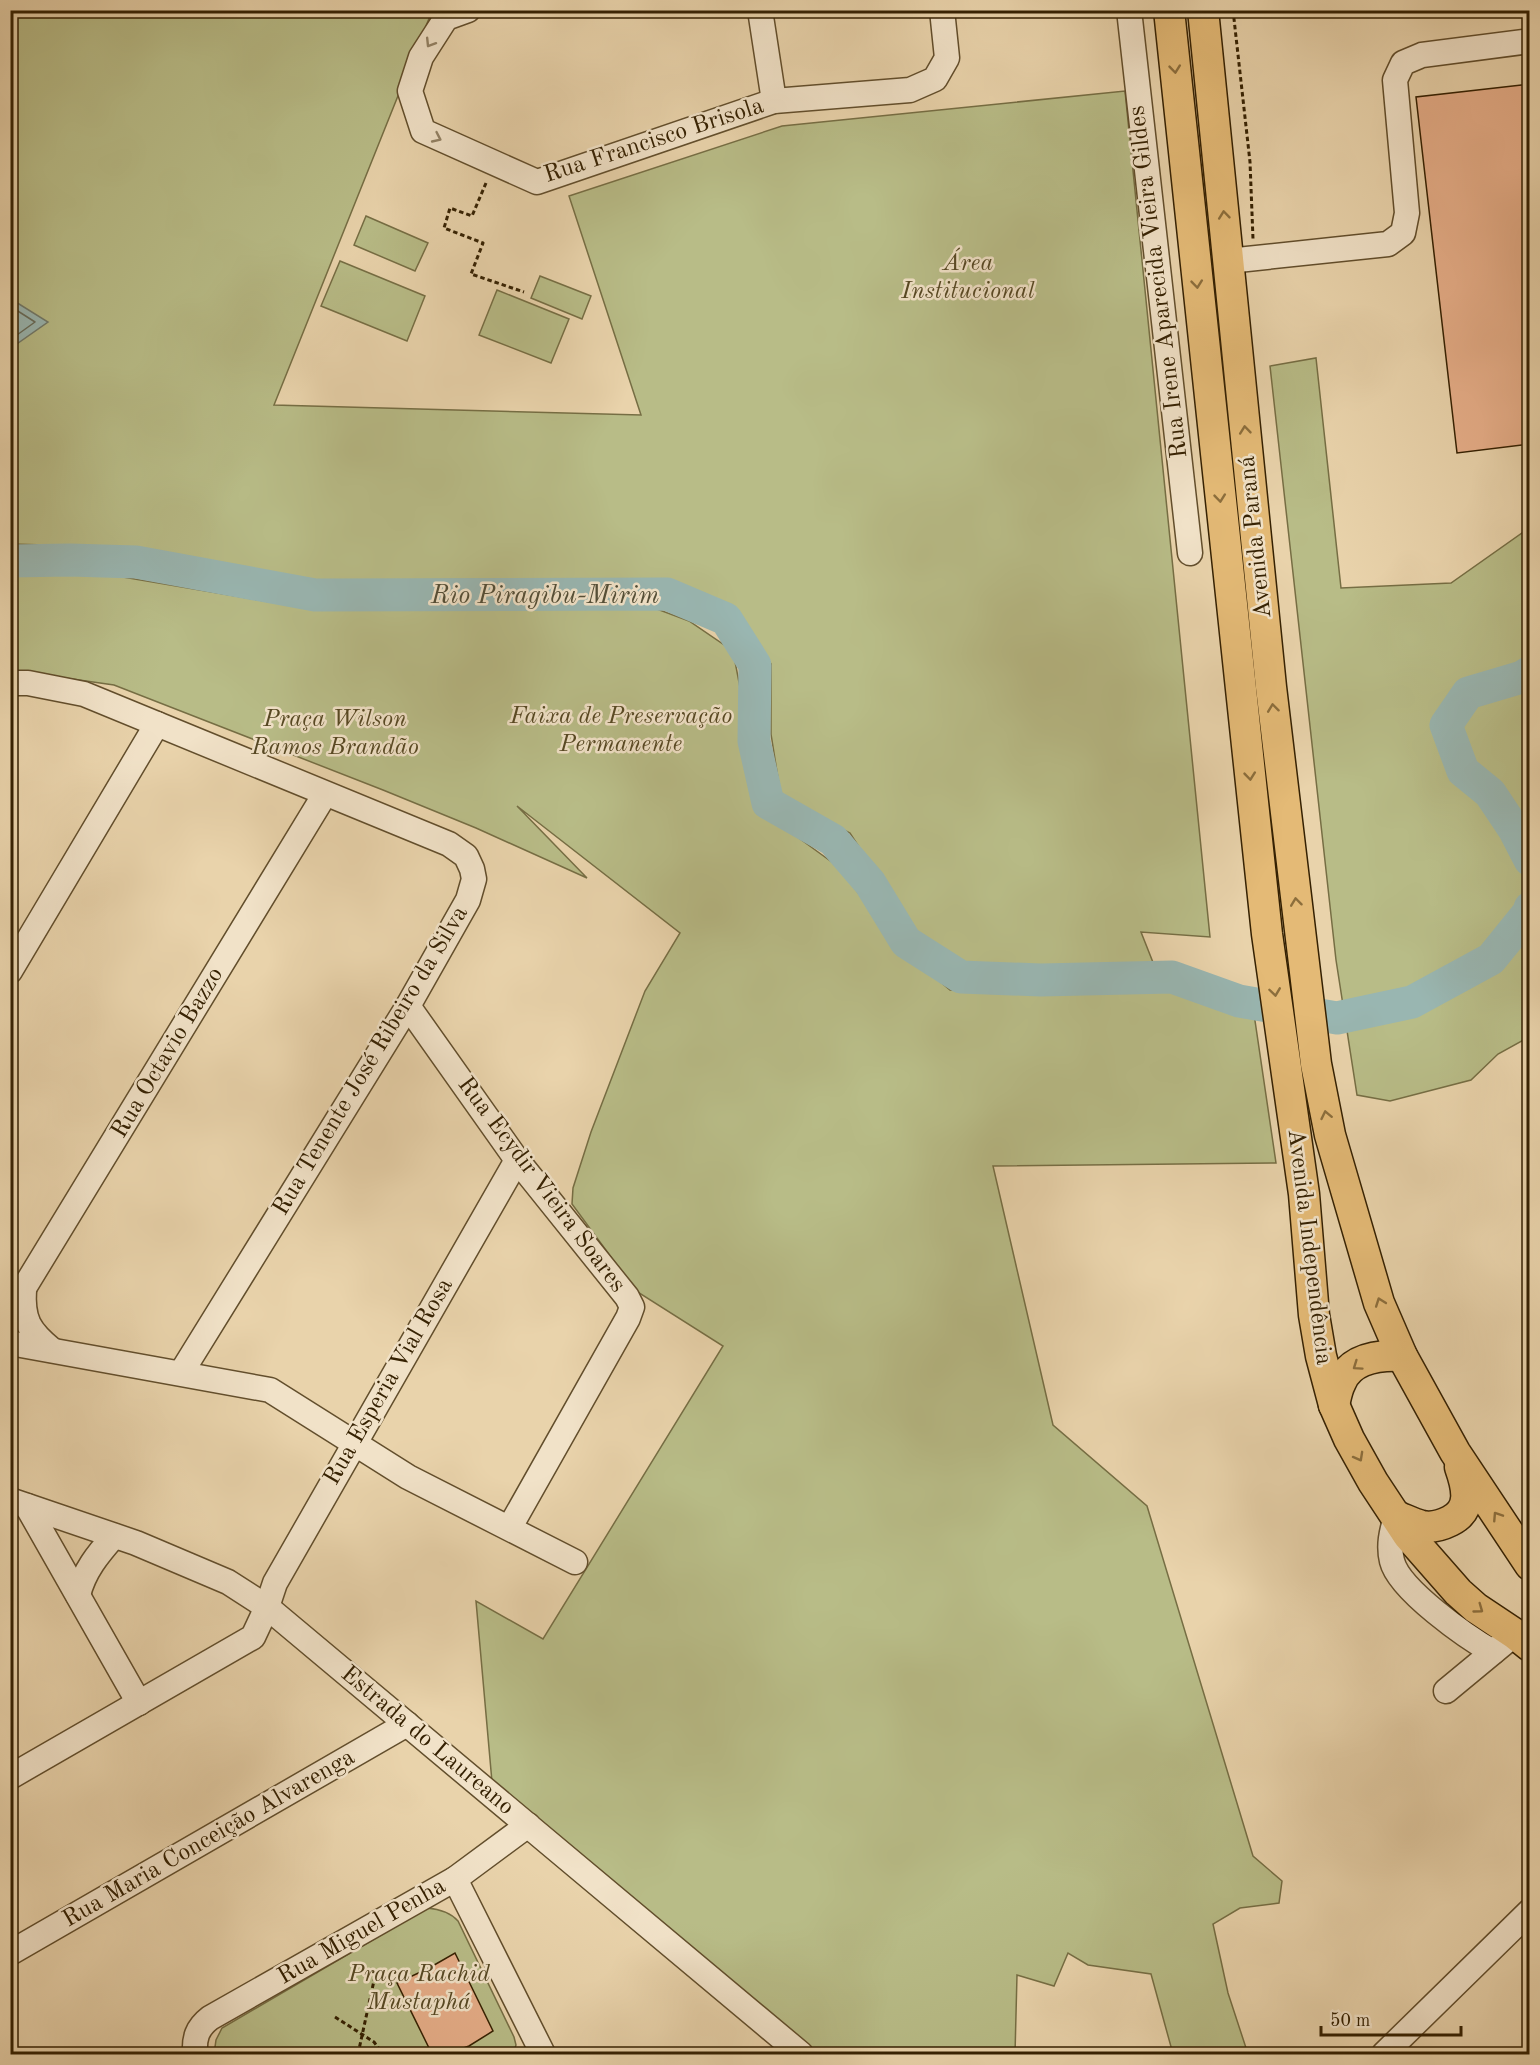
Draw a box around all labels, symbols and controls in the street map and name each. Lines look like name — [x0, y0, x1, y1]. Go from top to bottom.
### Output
one-way arrow — [427, 36, 438, 47]
one-way arrow — [1168, 64, 1181, 73]
street label: Rua Francisco Brisola — [541, 94, 767, 188]
street label: Rua Irene Aparecida Vieira Gildes — [1125, 104, 1193, 460]
one-way arrow — [431, 131, 442, 143]
one-way arrow — [1218, 211, 1231, 220]
park label: Área Institucional — [900, 247, 1035, 304]
one-way arrow — [1190, 279, 1203, 288]
one-way arrow — [1239, 426, 1252, 435]
street label: Avenida Paraná — [1236, 454, 1276, 620]
one-way arrow — [1213, 494, 1226, 503]
water label: Rio Piragibu-Mirim — [430, 583, 659, 609]
one-way arrow — [1267, 703, 1280, 712]
park label: Faixa de Preservação Permanente — [509, 705, 732, 757]
park label: Praça Wilson Ramos Brandão — [250, 708, 419, 760]
one-way arrow — [1243, 771, 1256, 780]
one-way arrow — [1290, 897, 1302, 906]
street label: Rua Tenente José Ribeiro da Silva — [269, 902, 473, 1220]
street label: Rua Octavio Bazzo — [108, 963, 228, 1143]
one-way arrow — [1269, 988, 1281, 997]
street label: Rua Ecydir Vieira Soares — [452, 1073, 630, 1297]
one-way arrow — [1320, 1110, 1333, 1120]
street label: Avenida Independência — [1283, 1128, 1335, 1367]
street label: Rua Esperia Vial Rosa — [320, 1274, 458, 1489]
one-way arrow — [1374, 1297, 1387, 1308]
one-way arrow — [1353, 1359, 1364, 1370]
one-way arrow — [1352, 1451, 1363, 1462]
one-way arrow — [1493, 1512, 1504, 1523]
one-way arrow — [1473, 1602, 1484, 1613]
street label: Estrada do Laureano — [336, 1662, 518, 1820]
street label: Rua Maria Conceição Alvarenga — [59, 1745, 359, 1933]
street label: Rua Miguel Penha — [274, 1874, 450, 1990]
park label: Praça Rachid Mustaphá — [347, 1963, 490, 2015]
scale bar — [1321, 1999, 1460, 2037]
text: 50 m — [1330, 2012, 1370, 2030]

